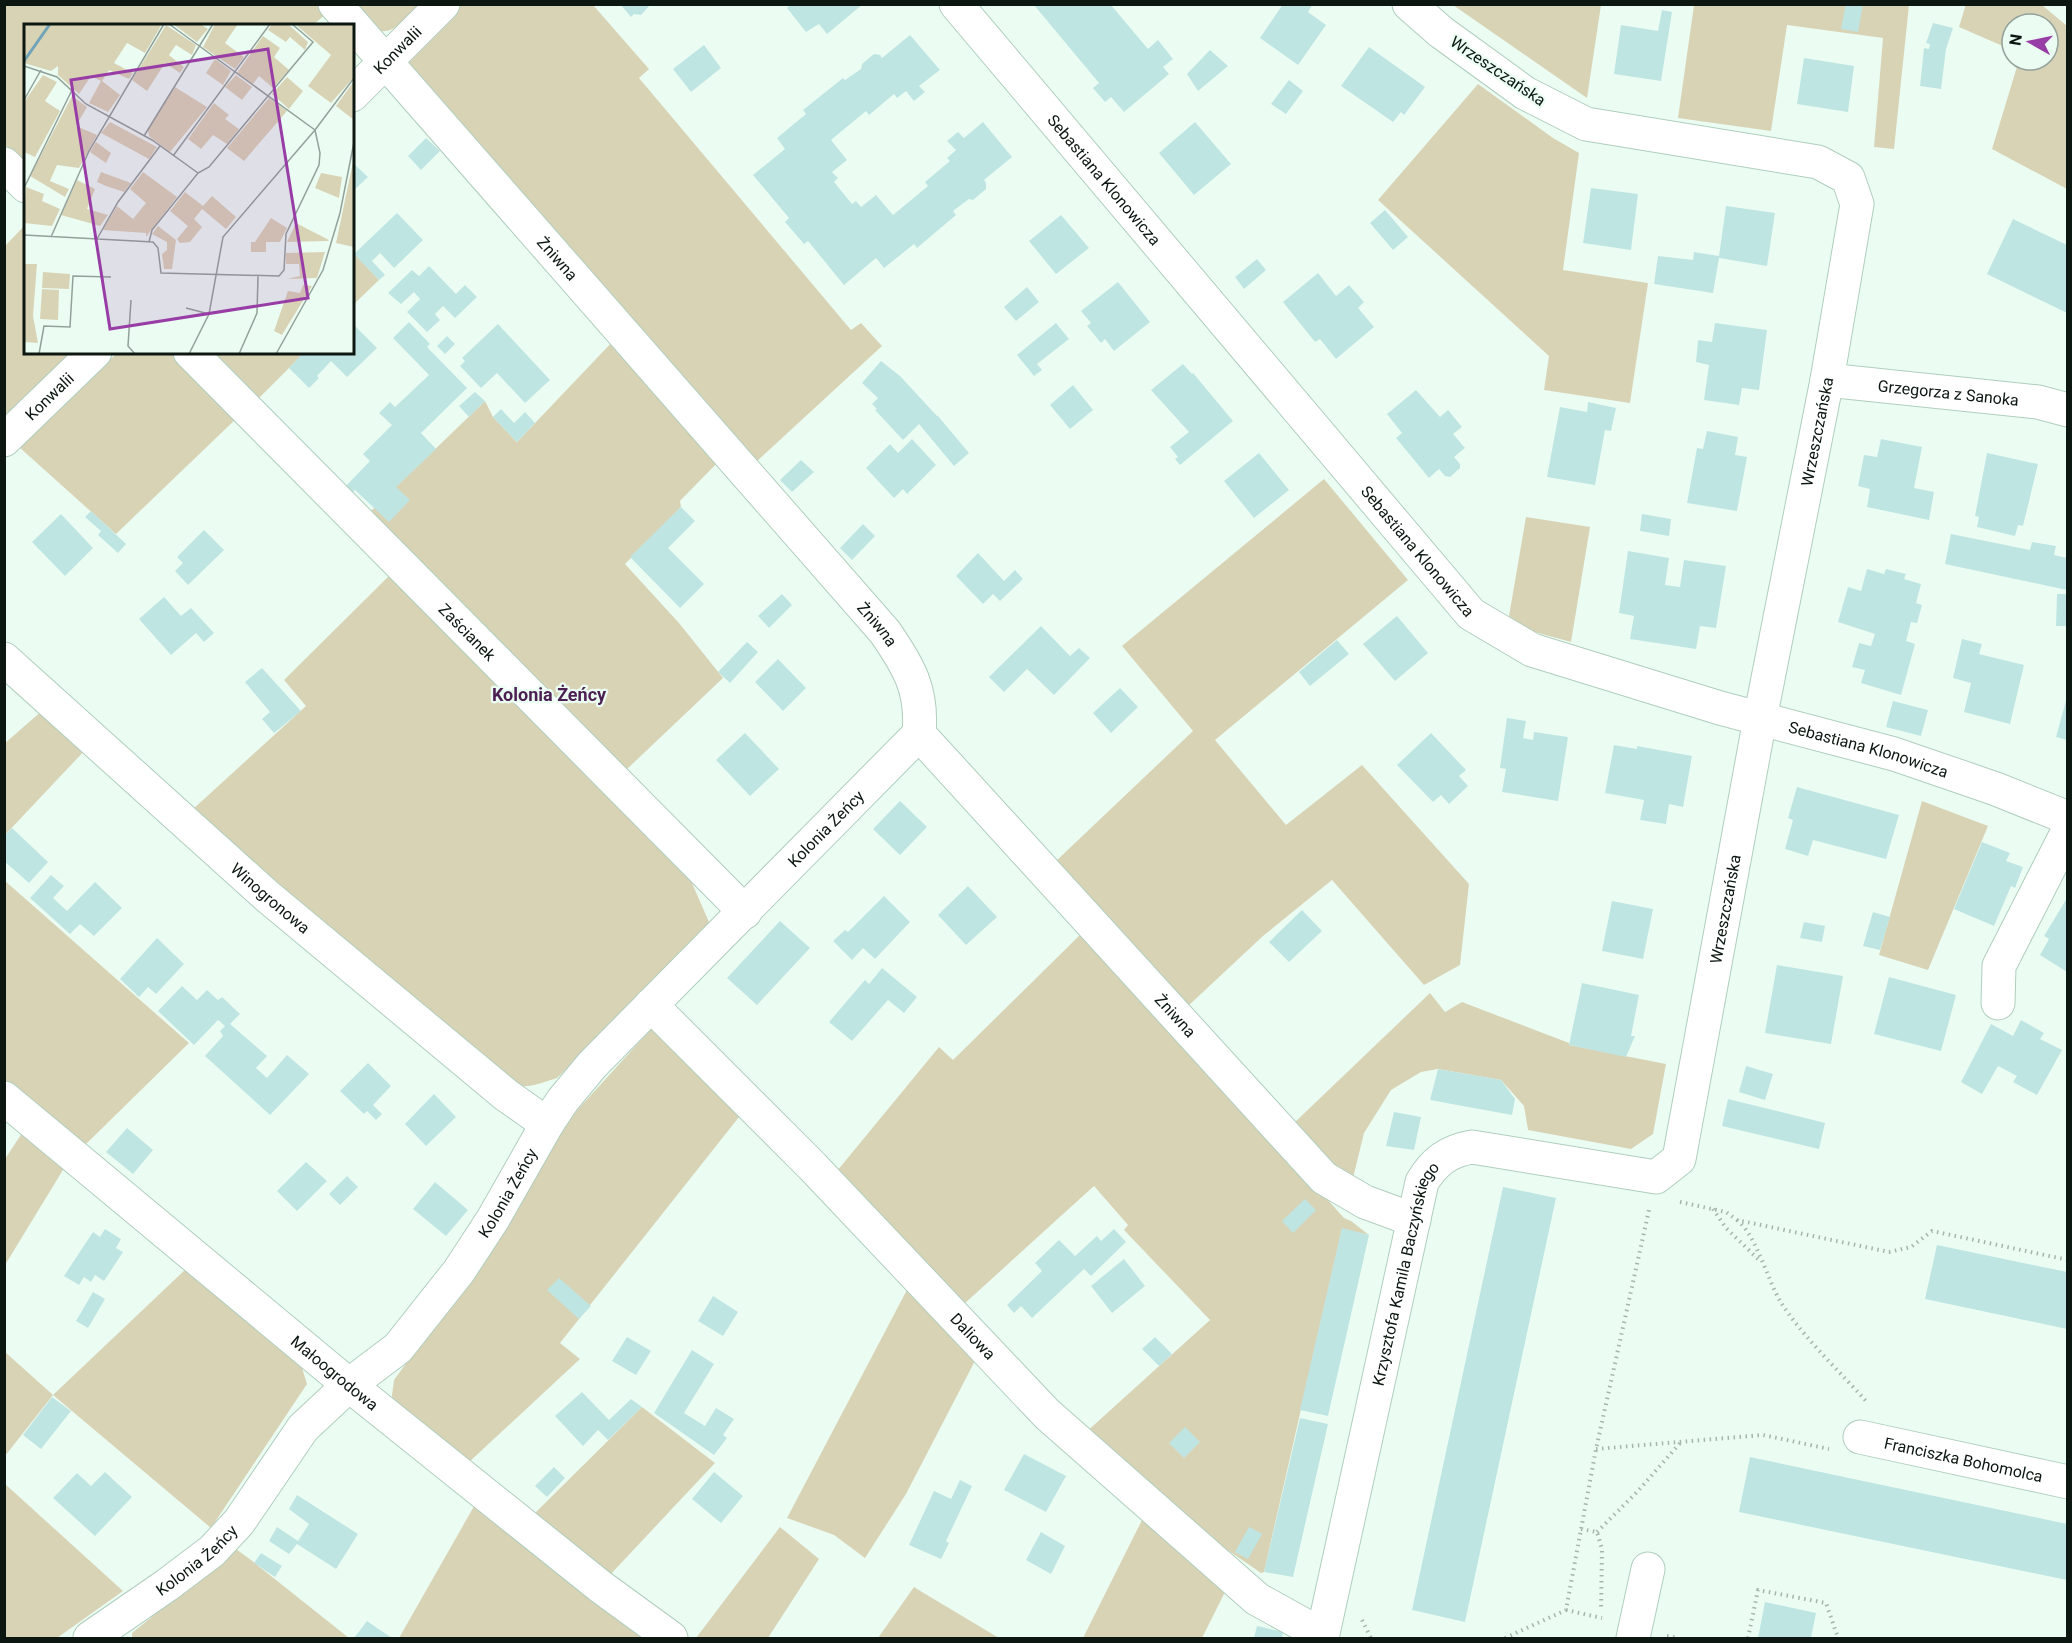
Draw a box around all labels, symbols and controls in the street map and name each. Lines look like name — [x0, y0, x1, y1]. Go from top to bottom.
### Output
north arrow — [2000, 12, 2060, 72]
street label: Konwalii — [369, 22, 425, 78]
inset map — [24, 24, 354, 354]
street label: Wrzeszczańska — [1447, 32, 1549, 110]
text: N — [2005, 33, 2026, 47]
street label: Sebastiana Klonowicza — [1044, 110, 1165, 249]
street label: Żniwna — [533, 232, 582, 284]
street label: Konwalii — [21, 368, 78, 424]
street label: Wrzeszczańska — [1797, 376, 1837, 488]
street label: Grzegorza z Sanoka — [1877, 376, 2020, 409]
street label: Sebastiana Klonowicza — [1357, 482, 1478, 620]
street label: Żniwna — [854, 598, 901, 650]
street label: Zaścianek — [435, 599, 500, 665]
district label: Kolonia Żeńcy — [492, 684, 607, 705]
street label: Sebastiana Klonowicza — [1787, 717, 1951, 781]
street label: Kolonia Żeńcy — [784, 786, 868, 871]
street label: Wrzeszczańska — [1706, 853, 1744, 965]
street label: Winogronowa — [227, 859, 314, 937]
street label: Żniwna — [1151, 990, 1200, 1041]
street label: Kolonia Żeńcy — [474, 1144, 541, 1241]
street label: Krzysztofa Kamila Baczyńskiego — [1368, 1158, 1443, 1388]
street label: Daliowa — [947, 1309, 1000, 1363]
street label: Małoogrodowa — [287, 1331, 382, 1414]
street label: Franciszka Bohomolca — [1883, 1433, 2045, 1486]
street label: Kolonia Żeńcy — [152, 1521, 241, 1599]

